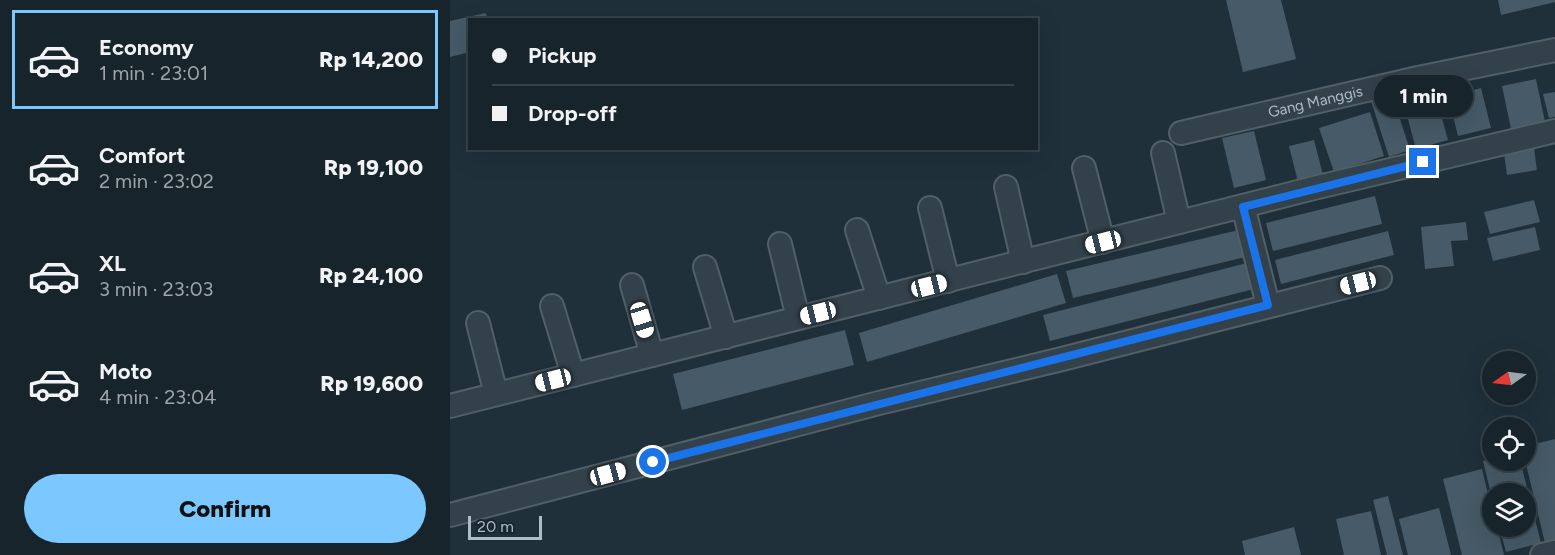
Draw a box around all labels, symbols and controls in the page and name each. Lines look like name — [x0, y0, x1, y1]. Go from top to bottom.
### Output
icon: car — [27, 33, 81, 87]
text: Economy — [99, 34, 194, 61]
text: Pickup — [528, 42, 597, 69]
text: Rp 14,200 — [319, 46, 423, 73]
text: 1 min · 23:01 — [99, 61, 208, 85]
callout: 1 min — [1374, 75, 1472, 117]
street label: Gang Manggis — [1266, 82, 1365, 122]
text: 1 min — [1400, 84, 1447, 108]
text: Drop-off — [528, 100, 617, 127]
icon: car — [27, 141, 81, 195]
text: Comfort — [99, 142, 185, 169]
route end — [1409, 148, 1436, 175]
text: Rp 19,100 — [324, 154, 423, 181]
text: 2 min · 23:02 — [99, 169, 214, 193]
car — [1083, 229, 1123, 255]
icon: car — [27, 249, 81, 303]
text: XL — [99, 250, 126, 277]
text: Rp 24,100 — [319, 262, 423, 289]
car — [1338, 270, 1378, 296]
car — [909, 273, 949, 299]
text: 3 min · 23:03 — [99, 277, 213, 301]
car — [628, 300, 656, 340]
car — [798, 300, 838, 326]
north arrow — [1482, 351, 1536, 405]
map controls — [1482, 351, 1536, 537]
icon: car — [27, 357, 81, 411]
text: Moto — [99, 358, 152, 385]
car — [533, 367, 573, 393]
text: Rp 19,600 — [320, 370, 423, 397]
text: 4 min · 23:04 — [99, 385, 217, 409]
button: locate — [1482, 417, 1536, 471]
route start — [639, 448, 666, 475]
car — [588, 461, 628, 487]
button: Confirm — [24, 474, 426, 543]
button: layers — [1482, 483, 1536, 537]
scale bar — [468, 513, 542, 540]
text: 20 m — [477, 517, 514, 536]

